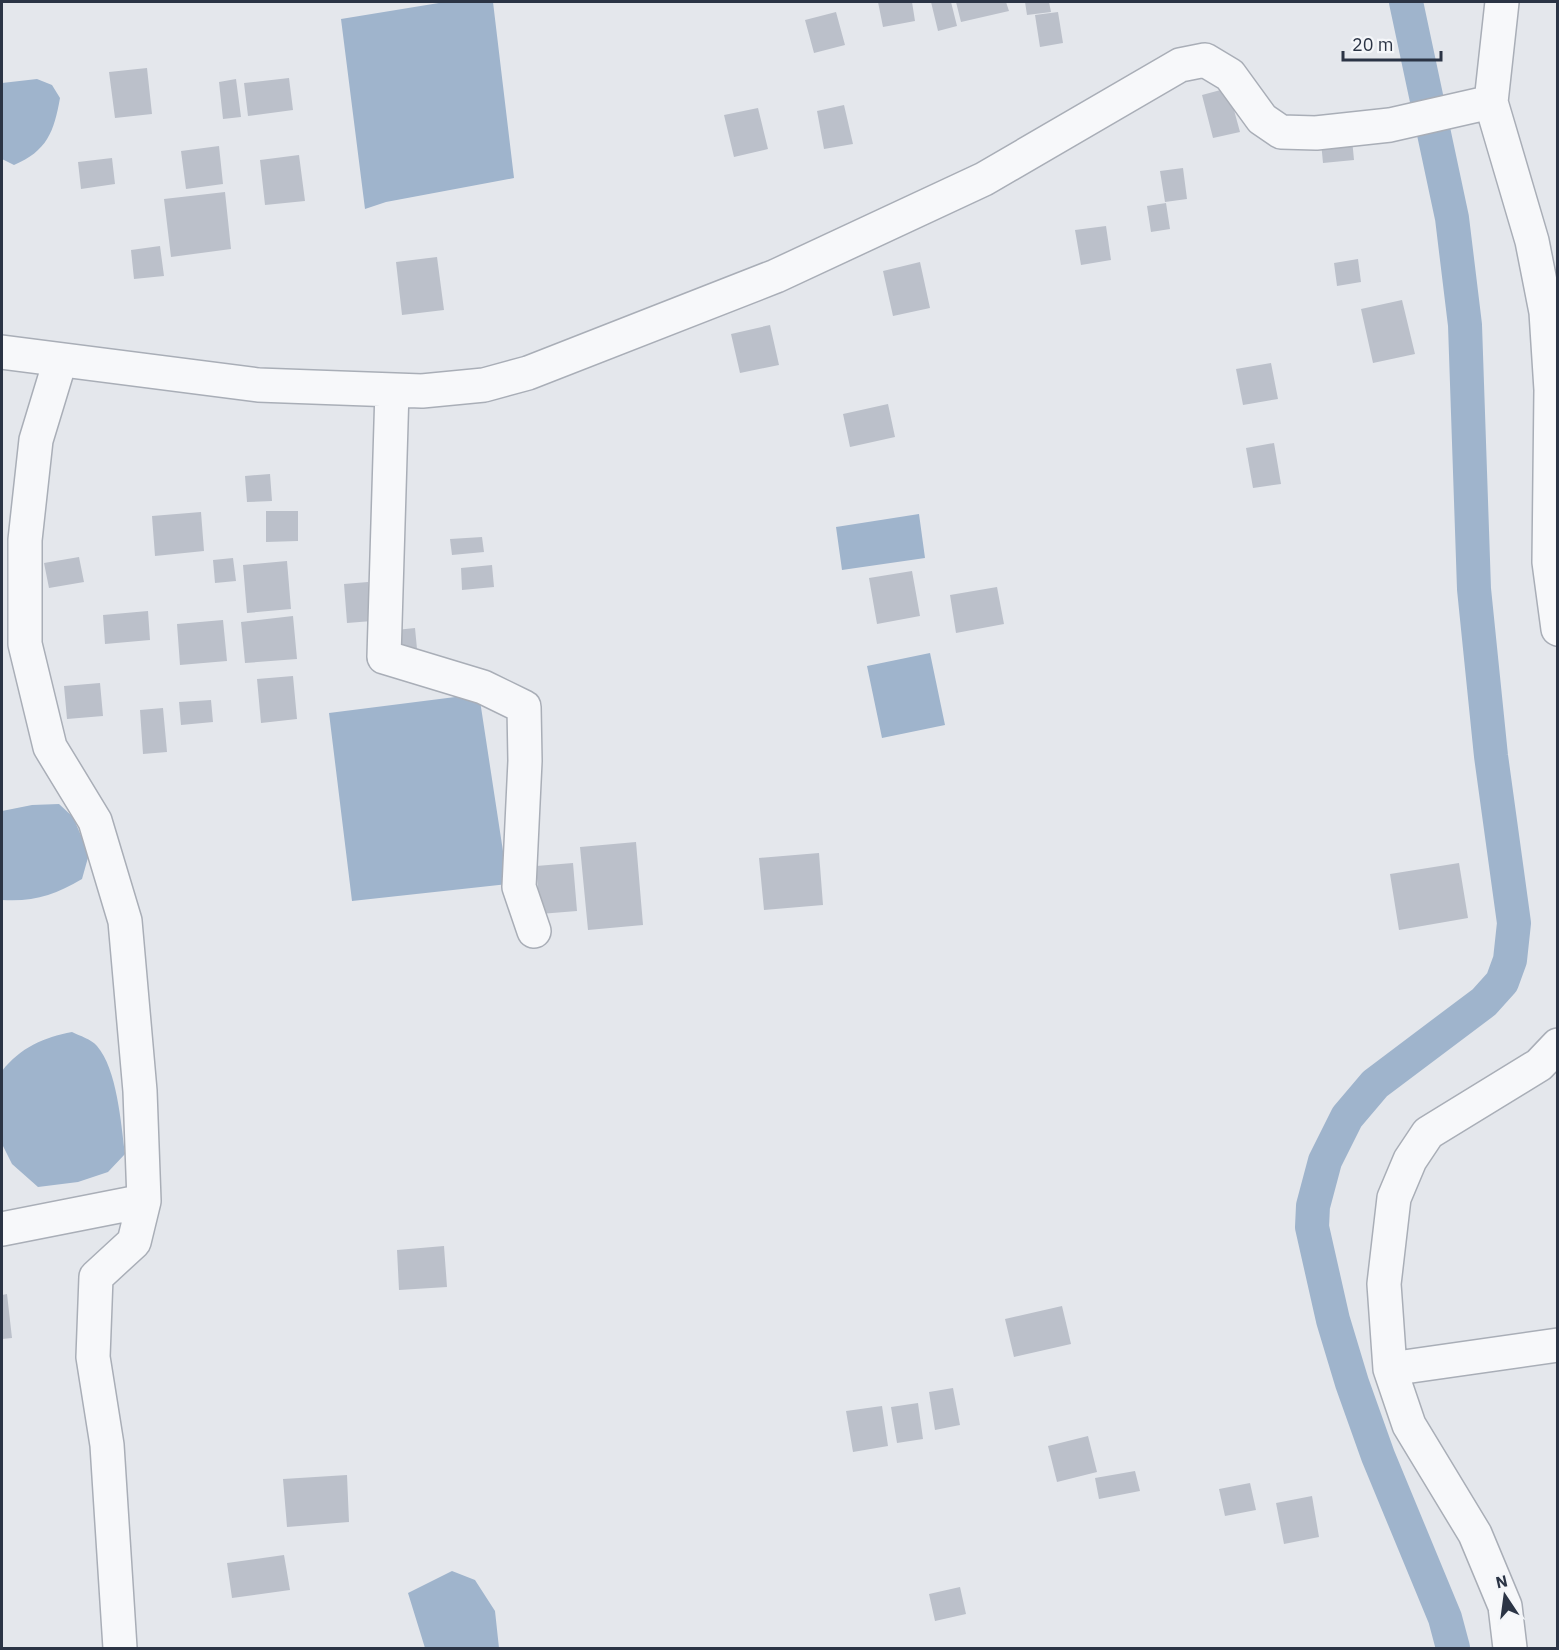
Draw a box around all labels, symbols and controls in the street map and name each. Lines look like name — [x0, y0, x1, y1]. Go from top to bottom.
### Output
scale bar — [1343, 24, 1440, 62]
text: 20 m — [1352, 33, 1394, 56]
north arrow — [1475, 1566, 1535, 1626]
text: N — [1494, 1570, 1510, 1592]

